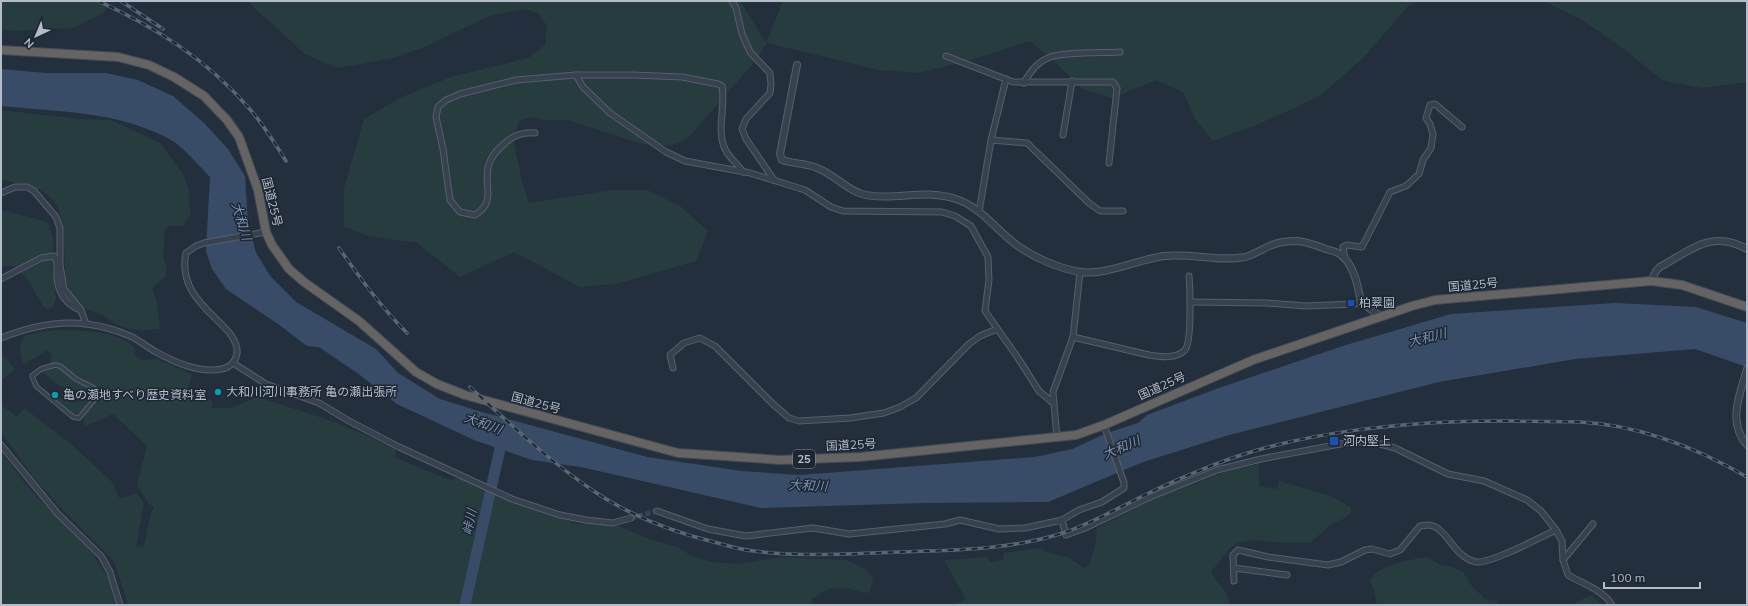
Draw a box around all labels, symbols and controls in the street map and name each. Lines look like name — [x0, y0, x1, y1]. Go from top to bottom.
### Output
north arrow — [16, 16, 56, 56]
text: N — [21, 35, 37, 51]
street label: 国道25号 — [259, 176, 286, 228]
water label: 大和川 — [229, 200, 256, 244]
street label: 国道25号 — [1447, 275, 1499, 294]
place label: 柏翠園 — [1359, 295, 1395, 310]
marker: 柏翠園 — [1346, 298, 1356, 308]
water label: 大和川 — [1406, 324, 1450, 349]
street label: 国道25号 — [1136, 368, 1188, 403]
place label: 大和川河川事務所 亀の瀬出張所 — [226, 384, 397, 399]
place label: 亀の瀬地すべり歴史資料室 — [63, 387, 206, 402]
marker: 大和川河川事務所 亀の瀬出張所 — [213, 387, 223, 397]
street label: 国道25号 — [510, 389, 562, 416]
marker: 亀の瀬地すべり歴史資料室 — [50, 390, 60, 400]
water label: 大和川 — [462, 409, 506, 438]
water label: 大和川 — [1100, 431, 1144, 462]
place label: 河内堅上 — [1343, 433, 1391, 448]
marker: 河内堅上 — [1328, 435, 1340, 447]
street label: 国道25号 — [825, 436, 877, 453]
road number: 25 — [793, 450, 815, 468]
water label: 大和川 — [788, 476, 830, 494]
water label: 峠川 — [458, 506, 480, 536]
scale bar — [1604, 564, 1700, 590]
text: 100 m — [1610, 570, 1645, 585]

